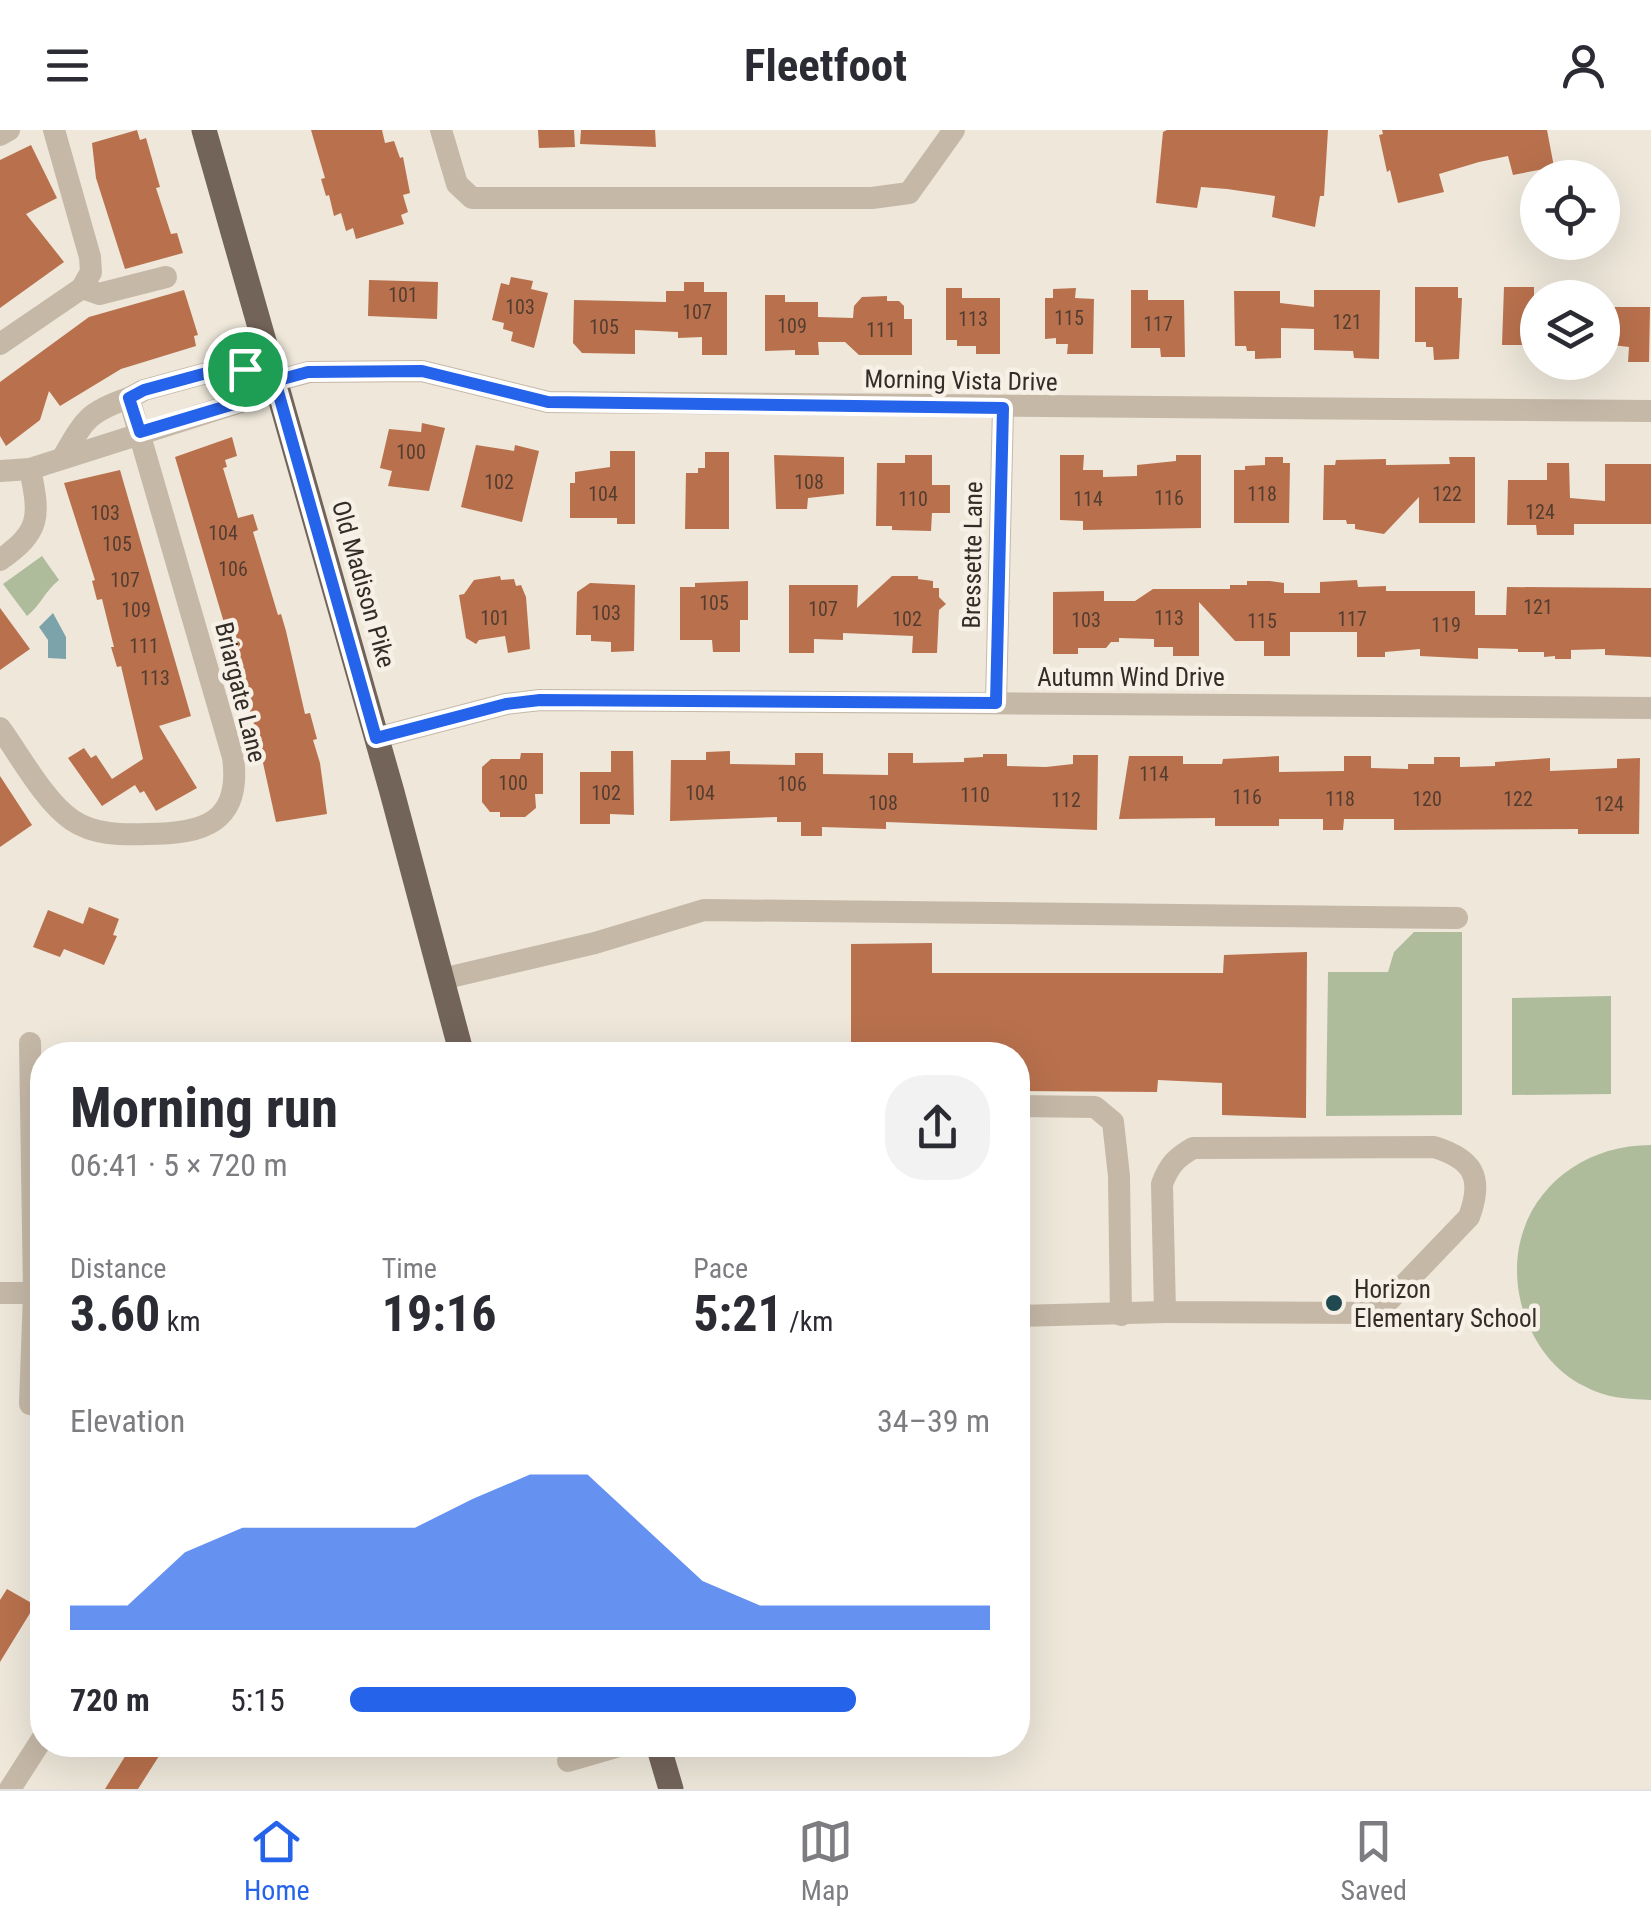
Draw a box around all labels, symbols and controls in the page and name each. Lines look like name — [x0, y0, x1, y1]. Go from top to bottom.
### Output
icon: menu — [40, 38, 95, 93]
icon: person — [1556, 38, 1611, 93]
text: Fleetfoot — [744, 39, 907, 92]
map controls — [1520, 160, 1620, 380]
button: locate — [1520, 160, 1620, 260]
button: layers — [1520, 280, 1620, 380]
house number: 101 — [388, 283, 418, 307]
house number: 103 — [505, 295, 535, 319]
house number: 107 — [682, 300, 712, 324]
house number: 115 — [1054, 306, 1084, 330]
house number: 113 — [958, 307, 988, 331]
house number: 121 — [1332, 310, 1362, 334]
house number: 117 — [1143, 312, 1173, 336]
house number: 109 — [777, 314, 807, 338]
house number: 105 — [589, 315, 619, 339]
house number: 111 — [866, 318, 896, 342]
pin — [203, 327, 288, 412]
icon: arrive — [218, 342, 273, 397]
street label: Morning Vista Drive — [864, 364, 1058, 397]
house number: 100 — [396, 440, 426, 464]
house number: 102 — [484, 470, 514, 494]
house number: 108 — [794, 470, 824, 494]
street label: Bressette Lane — [957, 481, 988, 629]
house number: 104 — [588, 482, 618, 506]
house number: 118 — [1247, 482, 1277, 506]
house number: 122 — [1432, 482, 1462, 506]
house number: 116 — [1154, 486, 1184, 510]
house number: 110 — [898, 487, 928, 511]
house number: 114 — [1073, 487, 1103, 511]
street label: Old Madison Pike — [326, 497, 401, 671]
house number: 124 — [1525, 500, 1555, 524]
house number: 103 — [90, 501, 120, 525]
house number: 104 — [208, 521, 238, 545]
house number: 105 — [102, 532, 132, 556]
house number: 106 — [218, 557, 248, 581]
house number: 107 — [110, 568, 140, 592]
house number: 105 — [699, 591, 729, 615]
house number: 121 — [1523, 595, 1553, 619]
house number: 107 — [808, 597, 838, 621]
house number: 109 — [121, 598, 151, 622]
house number: 103 — [591, 601, 621, 625]
house number: 101 — [480, 606, 510, 630]
house number: 113 — [1154, 606, 1184, 630]
house number: 102 — [892, 607, 922, 631]
house number: 117 — [1337, 607, 1367, 631]
house number: 103 — [1071, 608, 1101, 632]
house number: 115 — [1247, 609, 1277, 633]
house number: 119 — [1431, 613, 1461, 637]
street label: Briargate Lane — [209, 619, 272, 765]
house number: 111 — [129, 634, 159, 658]
street label: Autumn Wind Drive — [1037, 663, 1225, 692]
house number: 113 — [140, 666, 170, 690]
house number: 114 — [1139, 762, 1169, 786]
house number: 100 — [498, 771, 528, 795]
house number: 106 — [777, 772, 807, 796]
house number: 102 — [591, 781, 621, 805]
house number: 104 — [685, 781, 715, 805]
house number: 110 — [960, 783, 990, 807]
house number: 116 — [1232, 785, 1262, 809]
house number: 118 — [1325, 787, 1355, 811]
house number: 120 — [1412, 787, 1442, 811]
house number: 122 — [1503, 787, 1533, 811]
house number: 112 — [1051, 788, 1081, 812]
house number: 108 — [868, 791, 898, 815]
house number: 124 — [1594, 792, 1624, 816]
button: share — [885, 1075, 990, 1180]
text: Morning run — [70, 1076, 338, 1140]
text: 06:41 · 5 × 720 m — [70, 1146, 288, 1184]
text: Distance — [70, 1252, 167, 1285]
text: Time — [382, 1252, 437, 1285]
text: Pace — [693, 1252, 748, 1285]
place label: Horizon Elementary School — [1354, 1275, 1537, 1333]
text: 3.60 — [70, 1285, 160, 1343]
text: 19:16 — [382, 1285, 496, 1343]
text: 5:21 — [693, 1285, 783, 1343]
marker: Horizon Elementary School — [1323, 1292, 1345, 1314]
text: km — [160, 1305, 200, 1338]
text: /km — [783, 1305, 833, 1338]
text: Elevation — [70, 1402, 185, 1440]
text: 34–39 m — [877, 1402, 990, 1440]
text: 720 m — [70, 1681, 150, 1719]
text: 5:15 — [230, 1681, 285, 1719]
tab: Home — [244, 1814, 310, 1907]
tab: Map — [798, 1814, 853, 1907]
tab: Saved — [1340, 1814, 1407, 1907]

